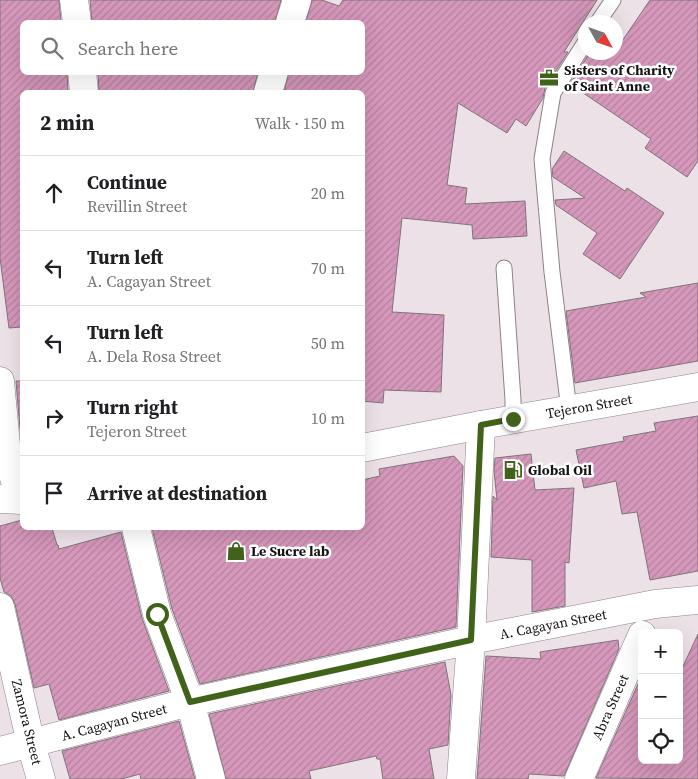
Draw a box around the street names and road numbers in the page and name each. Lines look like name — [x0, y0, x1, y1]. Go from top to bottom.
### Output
street label: Tejeron Street — [544, 389, 634, 423]
street label: A. Cagayan Street — [498, 604, 609, 644]
street label: Abra Street — [587, 671, 633, 743]
street label: Zamora Street — [7, 677, 47, 767]
street label: A. Cagayan Street — [59, 698, 169, 746]

